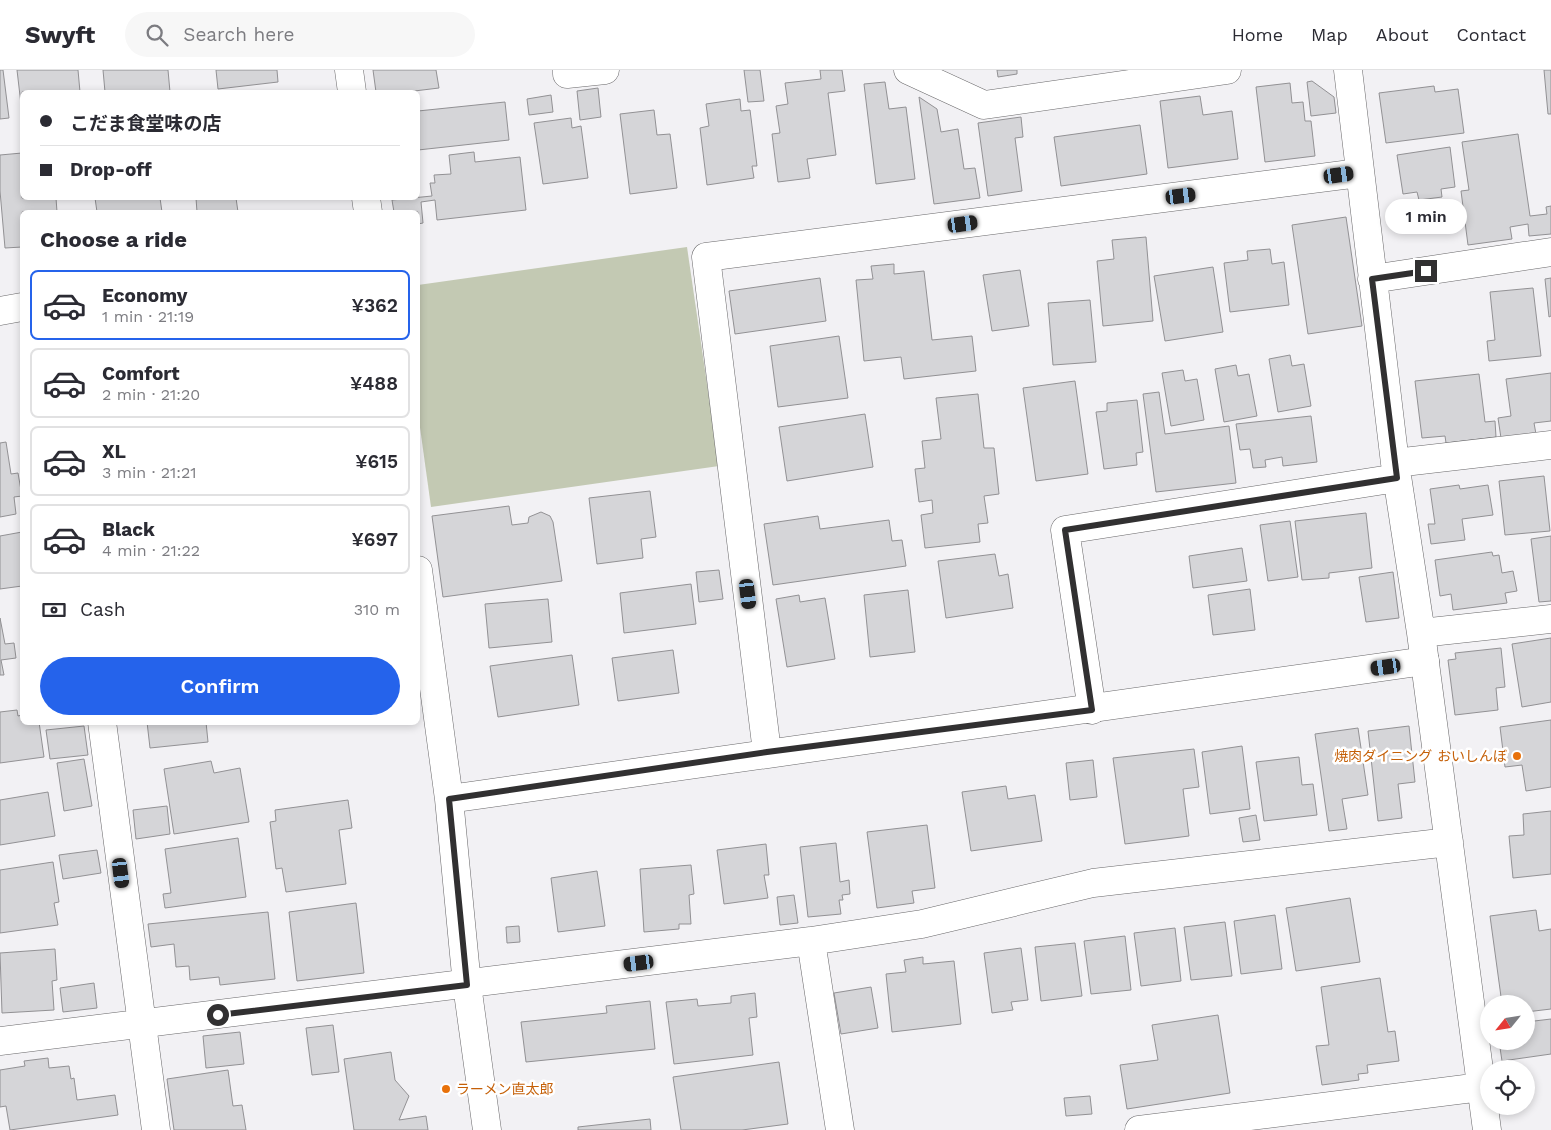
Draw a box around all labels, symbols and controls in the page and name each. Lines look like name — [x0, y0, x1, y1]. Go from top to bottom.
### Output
search box — [125, 12, 475, 57]
text: Swyft — [25, 21, 95, 49]
icon: search — [143, 21, 171, 49]
text: Search here — [183, 23, 295, 46]
text: Home — [1232, 24, 1283, 45]
text: Map — [1311, 24, 1348, 45]
text: About — [1376, 24, 1428, 45]
text: Contact — [1456, 24, 1526, 45]
text: こだま食堂味の店 — [70, 112, 222, 135]
text: Drop-off — [70, 158, 152, 181]
car — [1323, 165, 1354, 185]
car — [1165, 187, 1196, 205]
callout: 1 min — [1385, 198, 1467, 234]
text: 1 min — [1405, 207, 1447, 226]
car — [947, 214, 978, 234]
text: Choose a ride — [40, 227, 187, 252]
route end — [1415, 260, 1437, 282]
icon: car — [42, 283, 87, 328]
text: Economy — [102, 284, 187, 307]
text: ¥362 — [352, 294, 398, 317]
text: 1 min · 21:19 — [102, 307, 194, 326]
icon: car — [42, 361, 87, 406]
text: Comfort — [102, 362, 180, 385]
text: ¥488 — [350, 372, 398, 395]
text: 2 min · 21:20 — [102, 385, 200, 404]
icon: car — [42, 439, 87, 484]
text: XL — [102, 440, 126, 463]
text: ¥615 — [355, 450, 398, 473]
text: 3 min · 21:21 — [102, 463, 197, 482]
icon: car — [42, 517, 87, 562]
text: Black — [102, 518, 155, 541]
text: ¥697 — [352, 528, 398, 551]
text: 4 min · 21:22 — [102, 541, 200, 560]
car — [738, 578, 757, 610]
icon: cash — [40, 596, 68, 624]
text: Cash — [80, 598, 126, 621]
text: 310 m — [354, 600, 400, 619]
button: Confirm — [40, 657, 400, 715]
car — [1370, 657, 1401, 677]
place label: 焼肉ダイニング おいしんぼ — [1334, 748, 1507, 764]
marker: 焼肉ダイニング おいしんぼ — [1511, 750, 1523, 762]
car — [111, 857, 130, 889]
car — [623, 954, 654, 972]
north arrow — [1480, 995, 1535, 1050]
map controls — [1480, 995, 1535, 1115]
route start — [207, 1004, 229, 1026]
button: locate — [1480, 1060, 1535, 1115]
place label: ラーメン直太郎 — [456, 1081, 553, 1097]
marker: ラーメン直太郎 — [440, 1083, 452, 1095]

